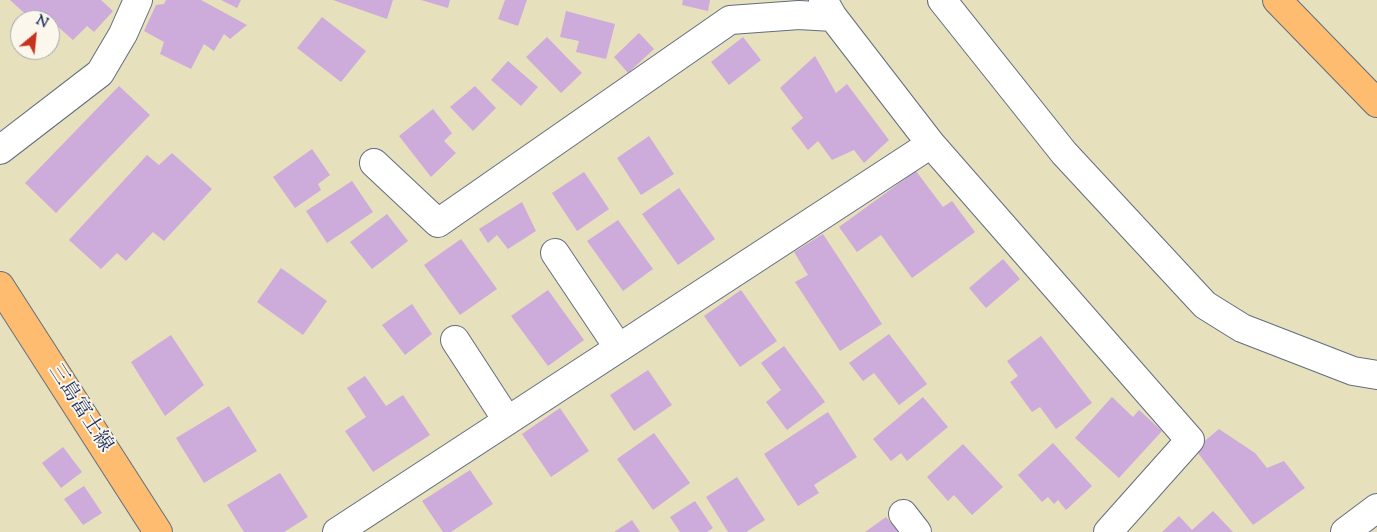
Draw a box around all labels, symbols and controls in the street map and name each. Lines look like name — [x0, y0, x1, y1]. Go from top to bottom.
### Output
north arrow — [10, 10, 60, 60]
text: N — [32, 11, 51, 34]
street label: 三島富士線 — [42, 361, 116, 457]

